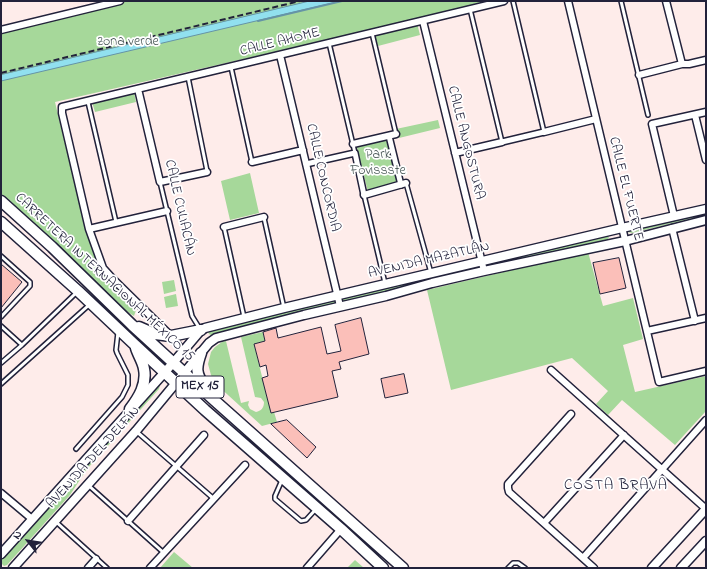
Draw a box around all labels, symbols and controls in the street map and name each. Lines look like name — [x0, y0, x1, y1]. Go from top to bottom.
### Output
street label: CALLE AHOME — [238, 25, 322, 61]
park label: zona verde — [97, 35, 159, 51]
street label: CALLE ANGOSTURA — [443, 84, 487, 202]
street label: CALLE CONCORDIA — [301, 122, 343, 234]
street label: CALLE EL FUERTE — [604, 135, 646, 243]
park label: Park Fovissste — [350, 148, 406, 180]
street label: CALLE CULIACÁN — [160, 158, 198, 258]
street label: CARRETERA INTERNACIONAL MÉXICO 15 — [11, 190, 197, 366]
street label: AVENIDA MAZATLÁN — [367, 239, 491, 283]
road number: MEX 15 — [176, 376, 224, 398]
street label: AVENIDA DEL DELFÍN — [44, 403, 144, 513]
district label: COSTA BRAVA — [564, 478, 668, 496]
north arrow — [8, 521, 48, 561]
text: N — [9, 528, 26, 542]

